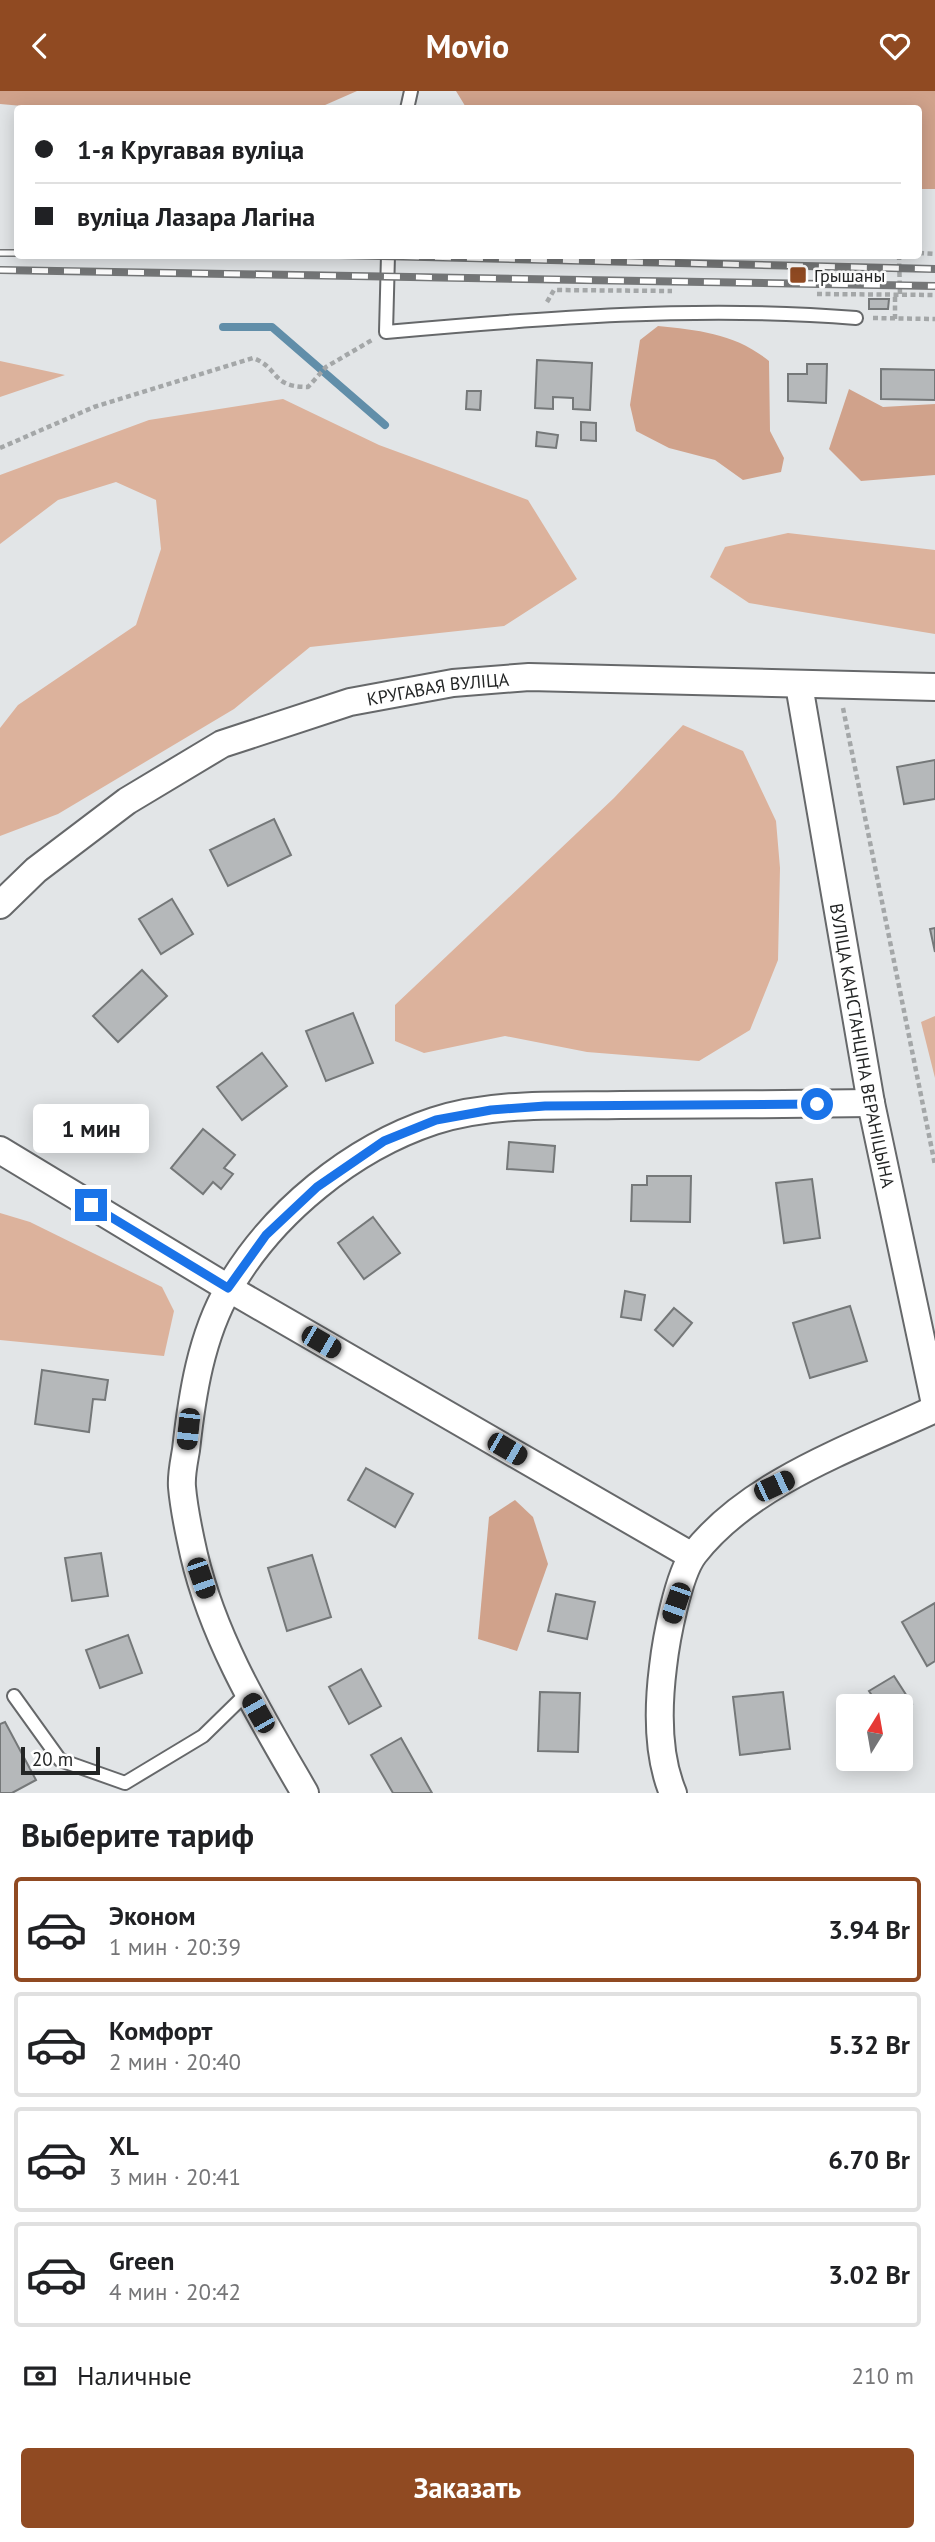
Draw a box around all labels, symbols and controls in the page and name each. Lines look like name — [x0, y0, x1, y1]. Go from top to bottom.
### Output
text: Movio — [426, 25, 509, 67]
icon: back — [21, 27, 59, 65]
icon: heart — [876, 27, 914, 65]
text: 1-я Кругавая вуліца — [77, 133, 304, 166]
text: вуліца Лазара Лагіна — [77, 200, 315, 233]
place label: Грышаны — [814, 264, 885, 287]
marker: Грышаны — [788, 265, 808, 285]
street label: КРУГАВАЯ ВУЛІЦА — [365, 667, 510, 710]
street label: ВУЛІЦА КАНСТАНЦІНА ВЕРАНІЦЫНА — [825, 901, 900, 1190]
route start — [801, 1088, 833, 1120]
callout: 1 мин — [33, 1103, 149, 1153]
text: 1 мин — [61, 1114, 121, 1143]
route end — [75, 1189, 107, 1221]
car — [298, 1322, 345, 1362]
car — [176, 1407, 201, 1451]
car — [484, 1429, 531, 1469]
car — [751, 1468, 798, 1504]
car — [185, 1555, 218, 1601]
car — [660, 1580, 693, 1626]
car — [239, 1690, 278, 1736]
north arrow — [836, 1694, 914, 1771]
map controls — [836, 1694, 913, 1771]
scale bar — [21, 1744, 100, 1776]
text: 20 m — [32, 1747, 73, 1771]
text: Выберите тариф — [21, 1814, 254, 1856]
icon: car — [25, 1898, 88, 1961]
text: Эконом — [109, 1899, 196, 1932]
text: 3.94 Br — [828, 1913, 910, 1946]
text: 1 мин · 20:39 — [109, 1932, 241, 1961]
icon: car — [25, 2013, 88, 2076]
text: Комфорт — [109, 2014, 212, 2047]
text: 5.32 Br — [828, 2028, 910, 2061]
text: 2 мин · 20:40 — [109, 2047, 241, 2076]
icon: car — [25, 2128, 88, 2191]
text: XL — [109, 2129, 139, 2162]
text: 6.70 Br — [828, 2143, 910, 2176]
text: 3 мин · 20:41 — [109, 2162, 241, 2191]
icon: car — [25, 2243, 88, 2306]
text: Green — [109, 2244, 174, 2277]
text: 3.02 Br — [828, 2258, 910, 2291]
text: 4 мин · 20:42 — [109, 2277, 241, 2306]
icon: cash — [21, 2357, 59, 2395]
text: Наличные — [77, 2359, 192, 2392]
text: 210 m — [852, 2361, 914, 2390]
button: Заказать — [21, 2448, 914, 2528]

